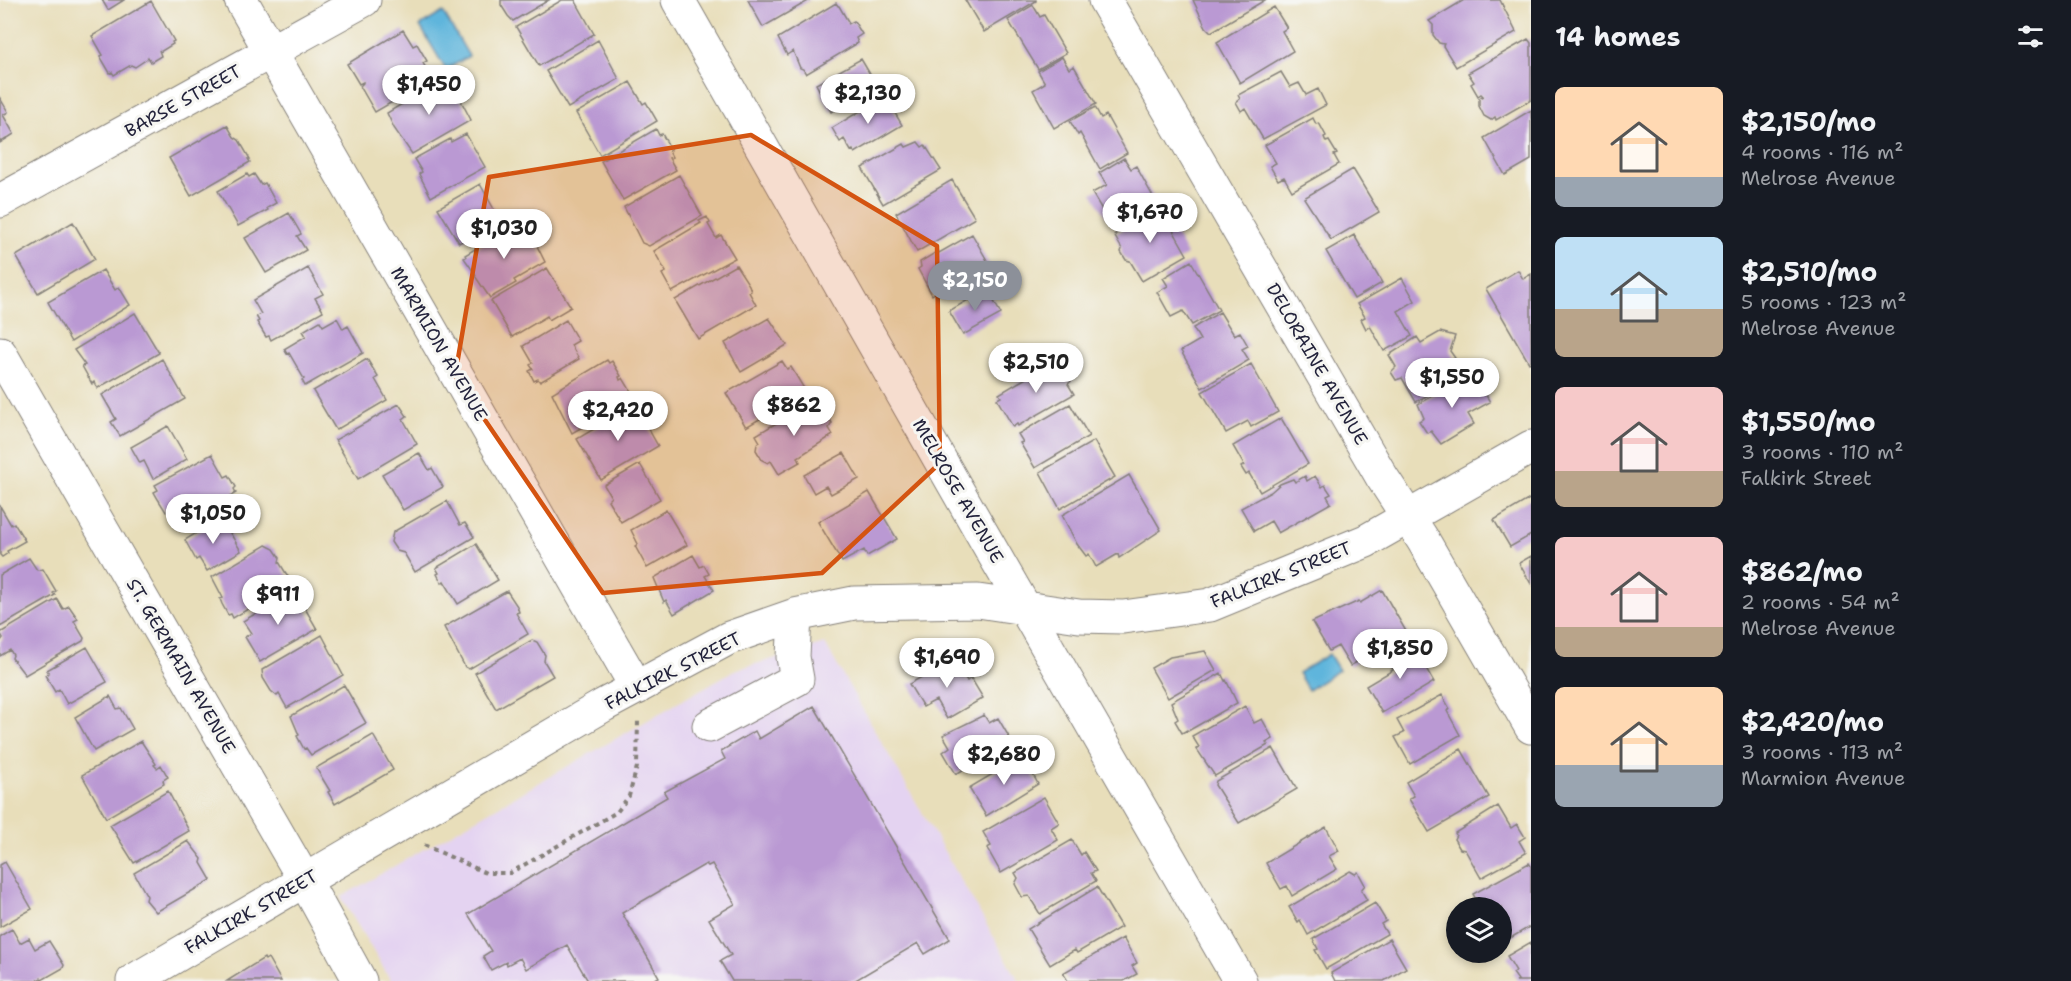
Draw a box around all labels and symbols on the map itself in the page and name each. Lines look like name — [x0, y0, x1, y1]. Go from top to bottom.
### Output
street label: BARSE STREET — [121, 59, 245, 143]
pin: $1,450 — [380, 65, 478, 116]
pin: $2,130 — [819, 74, 917, 125]
pin: $1,670 — [1101, 193, 1199, 244]
pin: $1,030 — [455, 209, 553, 260]
pin: $2,150 — [926, 261, 1024, 312]
street label: MARMION AVENUE — [385, 262, 493, 426]
street label: DELORAINE AVENUE — [1261, 279, 1373, 449]
pin: $2,510 — [987, 343, 1085, 394]
pin: $1,550 — [1403, 358, 1501, 409]
pin: $862 — [758, 386, 830, 437]
pin: $2,420 — [569, 391, 667, 442]
street label: MELROSE AVENUE — [907, 415, 1009, 567]
pin: $1,050 — [164, 494, 262, 545]
street label: FALKIRK STREET — [1207, 536, 1355, 614]
street label: ST. GERMAIN AVENUE — [121, 574, 241, 758]
pin: $911 — [242, 575, 314, 626]
street label: FALKIRK STREET — [601, 626, 745, 716]
pin: $1,850 — [1351, 629, 1449, 680]
pin: $1,690 — [898, 638, 996, 689]
pin: $2,680 — [955, 735, 1053, 786]
street label: FALKIRK STREET — [180, 864, 322, 960]

